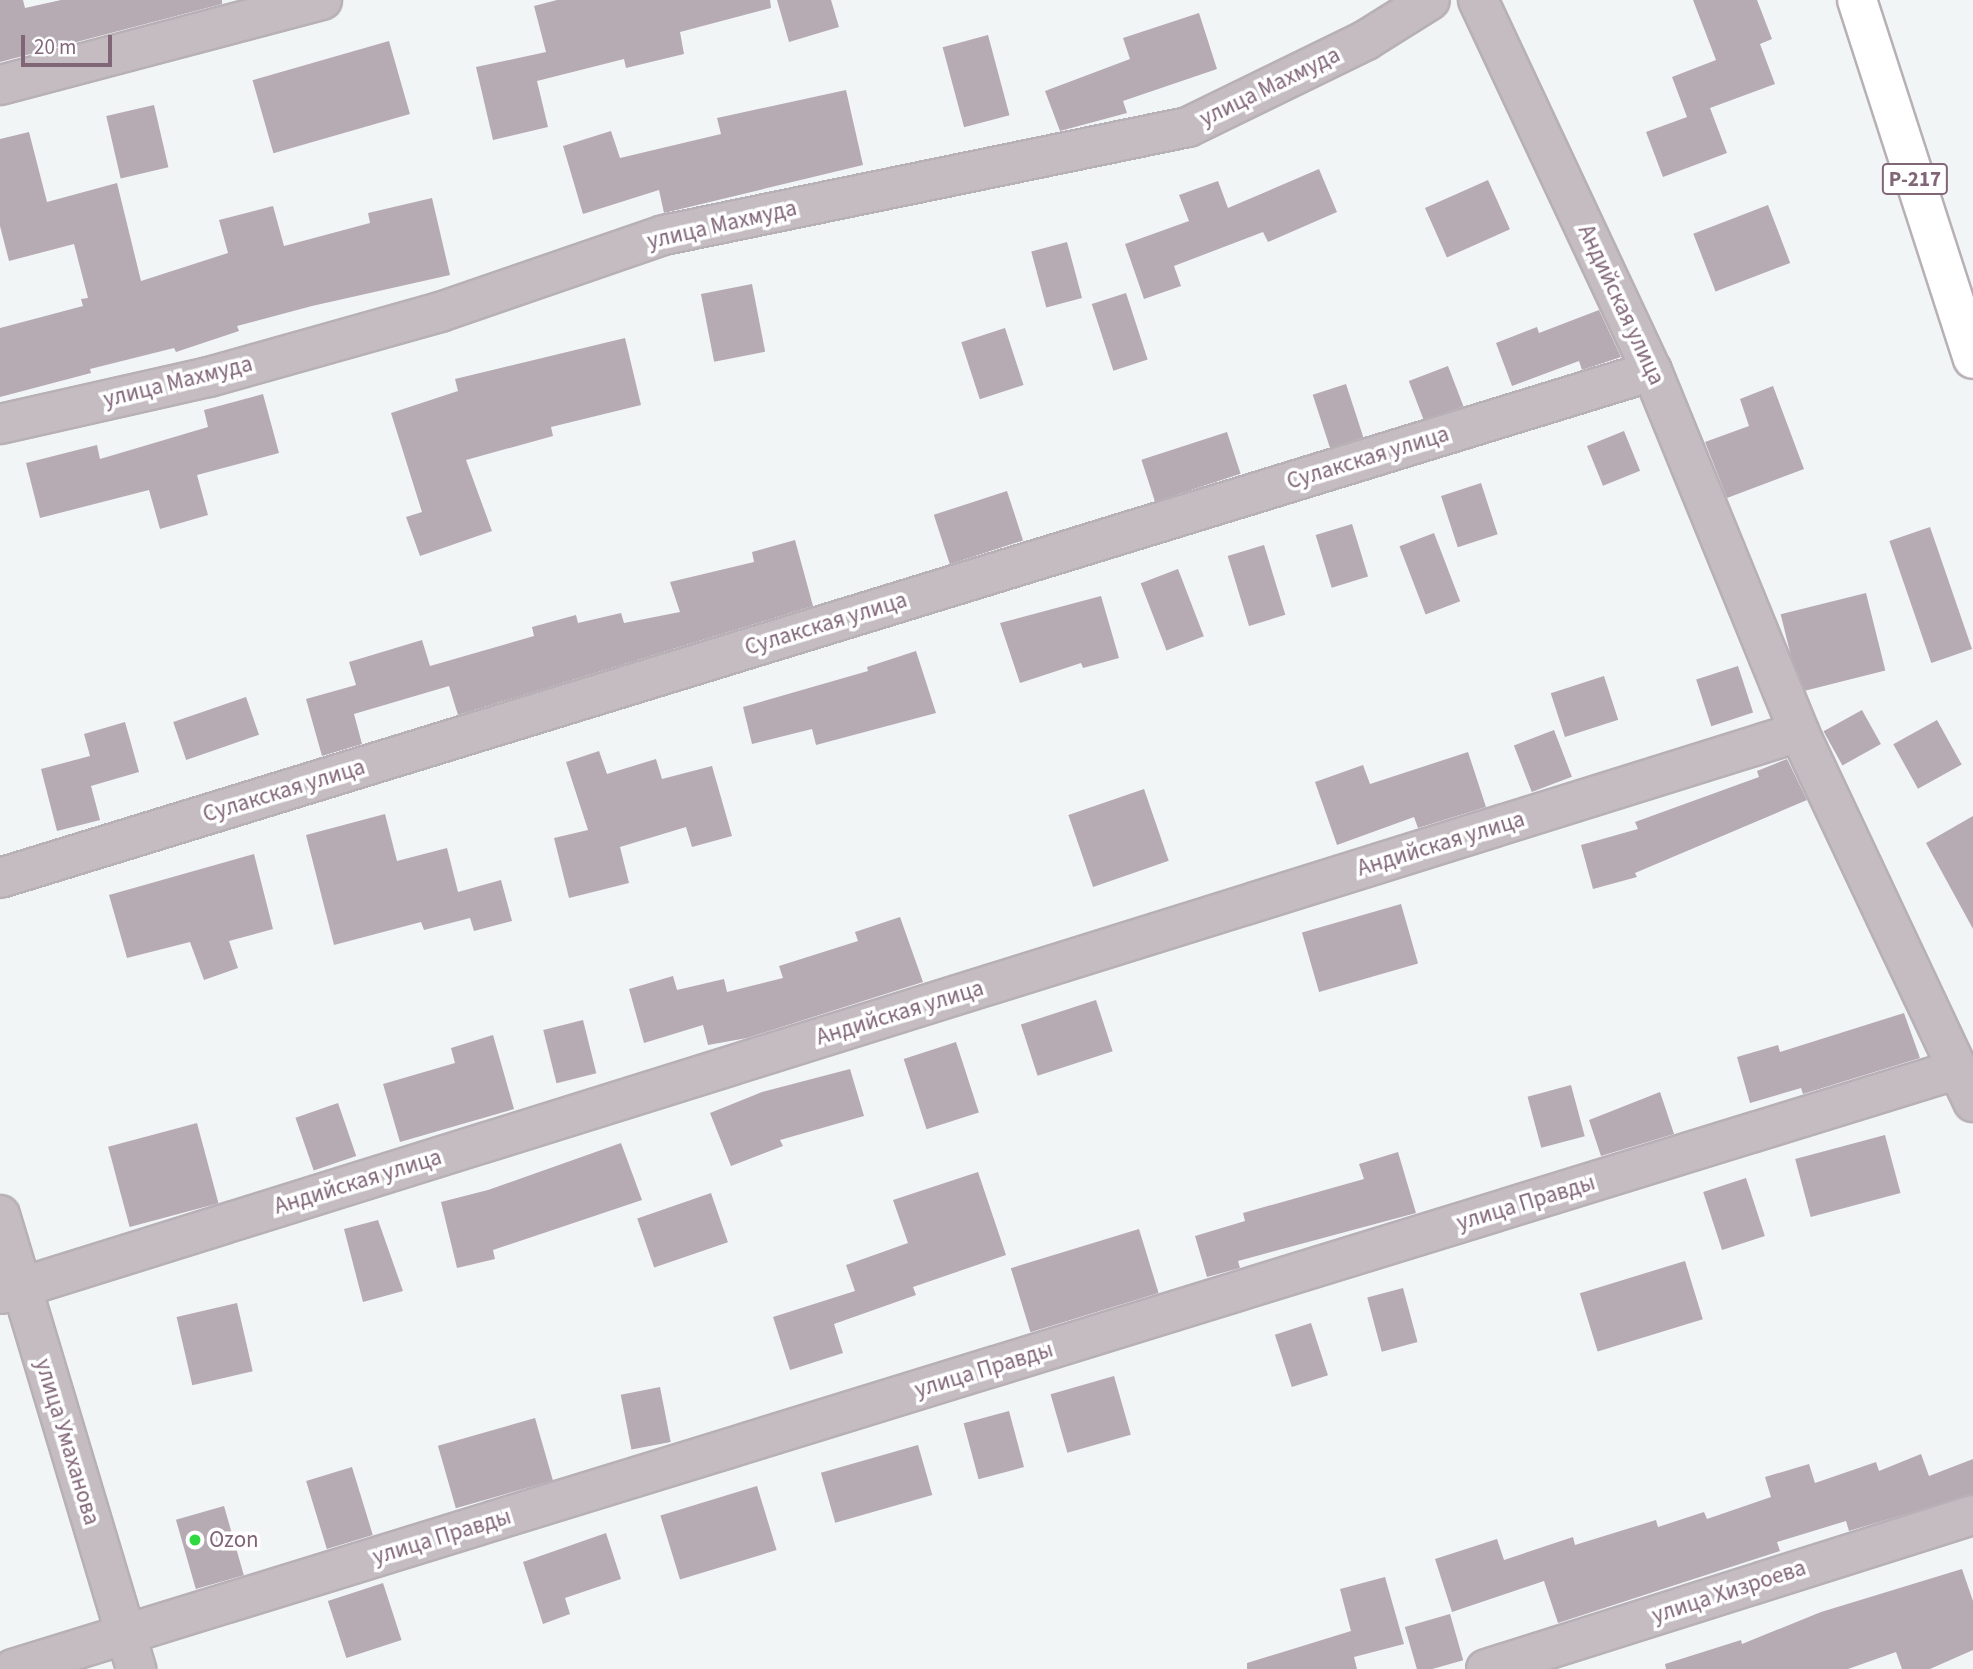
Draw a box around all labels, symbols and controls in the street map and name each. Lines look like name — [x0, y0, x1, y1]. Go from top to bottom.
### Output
scale bar — [24, 21, 116, 65]
text: 20 m — [34, 32, 76, 62]
street label: улица Махмуда — [1195, 41, 1345, 133]
road number: Р-217 — [1882, 162, 1948, 196]
street label: улица Махмуда — [645, 194, 799, 256]
street label: Андийская улица — [1572, 220, 1670, 390]
street label: улица Махмуда — [101, 350, 255, 414]
street label: Сулакская улица — [1284, 420, 1452, 496]
street label: Сулакская улица — [742, 586, 910, 662]
street label: Сулакская улица — [200, 753, 368, 829]
street label: Андийская улица — [1354, 805, 1528, 883]
street label: Андийская улица — [813, 974, 987, 1052]
street label: Андийская улица — [271, 1143, 445, 1221]
street label: улица Правды — [1453, 1169, 1599, 1237]
street label: улица Правды — [911, 1336, 1057, 1404]
street label: улица Умаханова — [29, 1356, 105, 1528]
street label: улица Правды — [369, 1503, 515, 1571]
place label: Ozon — [209, 1526, 259, 1554]
marker: Ozon — [187, 1532, 203, 1548]
street label: улица Хизроева — [1649, 1554, 1809, 1630]

